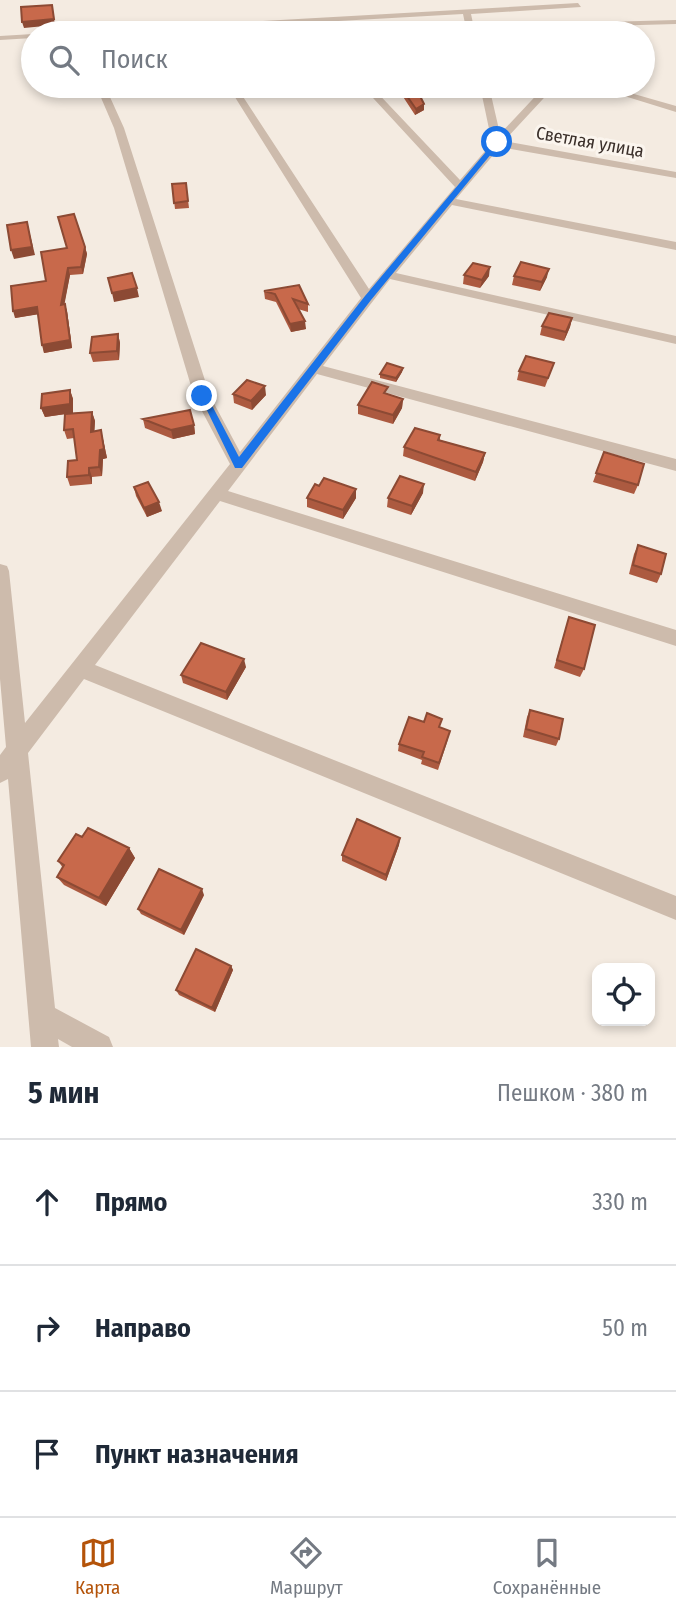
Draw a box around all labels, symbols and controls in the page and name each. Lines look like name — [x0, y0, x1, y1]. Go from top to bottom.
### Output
search box — [21, 21, 655, 98]
icon: search — [45, 41, 83, 79]
text: Поиск — [101, 44, 168, 75]
street label: Светлая улица — [534, 122, 646, 162]
route start — [481, 126, 512, 157]
route end — [186, 380, 217, 411]
map controls — [592, 963, 655, 1026]
button: locate — [592, 963, 655, 1026]
text: 5 мин — [28, 1075, 99, 1111]
text: Пешком · 380 m — [497, 1079, 648, 1107]
icon: ahead — [28, 1183, 66, 1221]
text: Прямо — [95, 1187, 167, 1218]
text: 330 m — [592, 1188, 648, 1216]
icon: right — [28, 1309, 66, 1347]
text: Направо — [95, 1313, 191, 1344]
text: 50 m — [602, 1314, 648, 1342]
icon: arrive — [28, 1435, 66, 1473]
text: Пункт назначения — [95, 1439, 299, 1470]
tab: Карта — [75, 1534, 120, 1599]
tab: Маршрут — [270, 1534, 343, 1599]
tab: Сохранённые — [493, 1534, 601, 1599]

